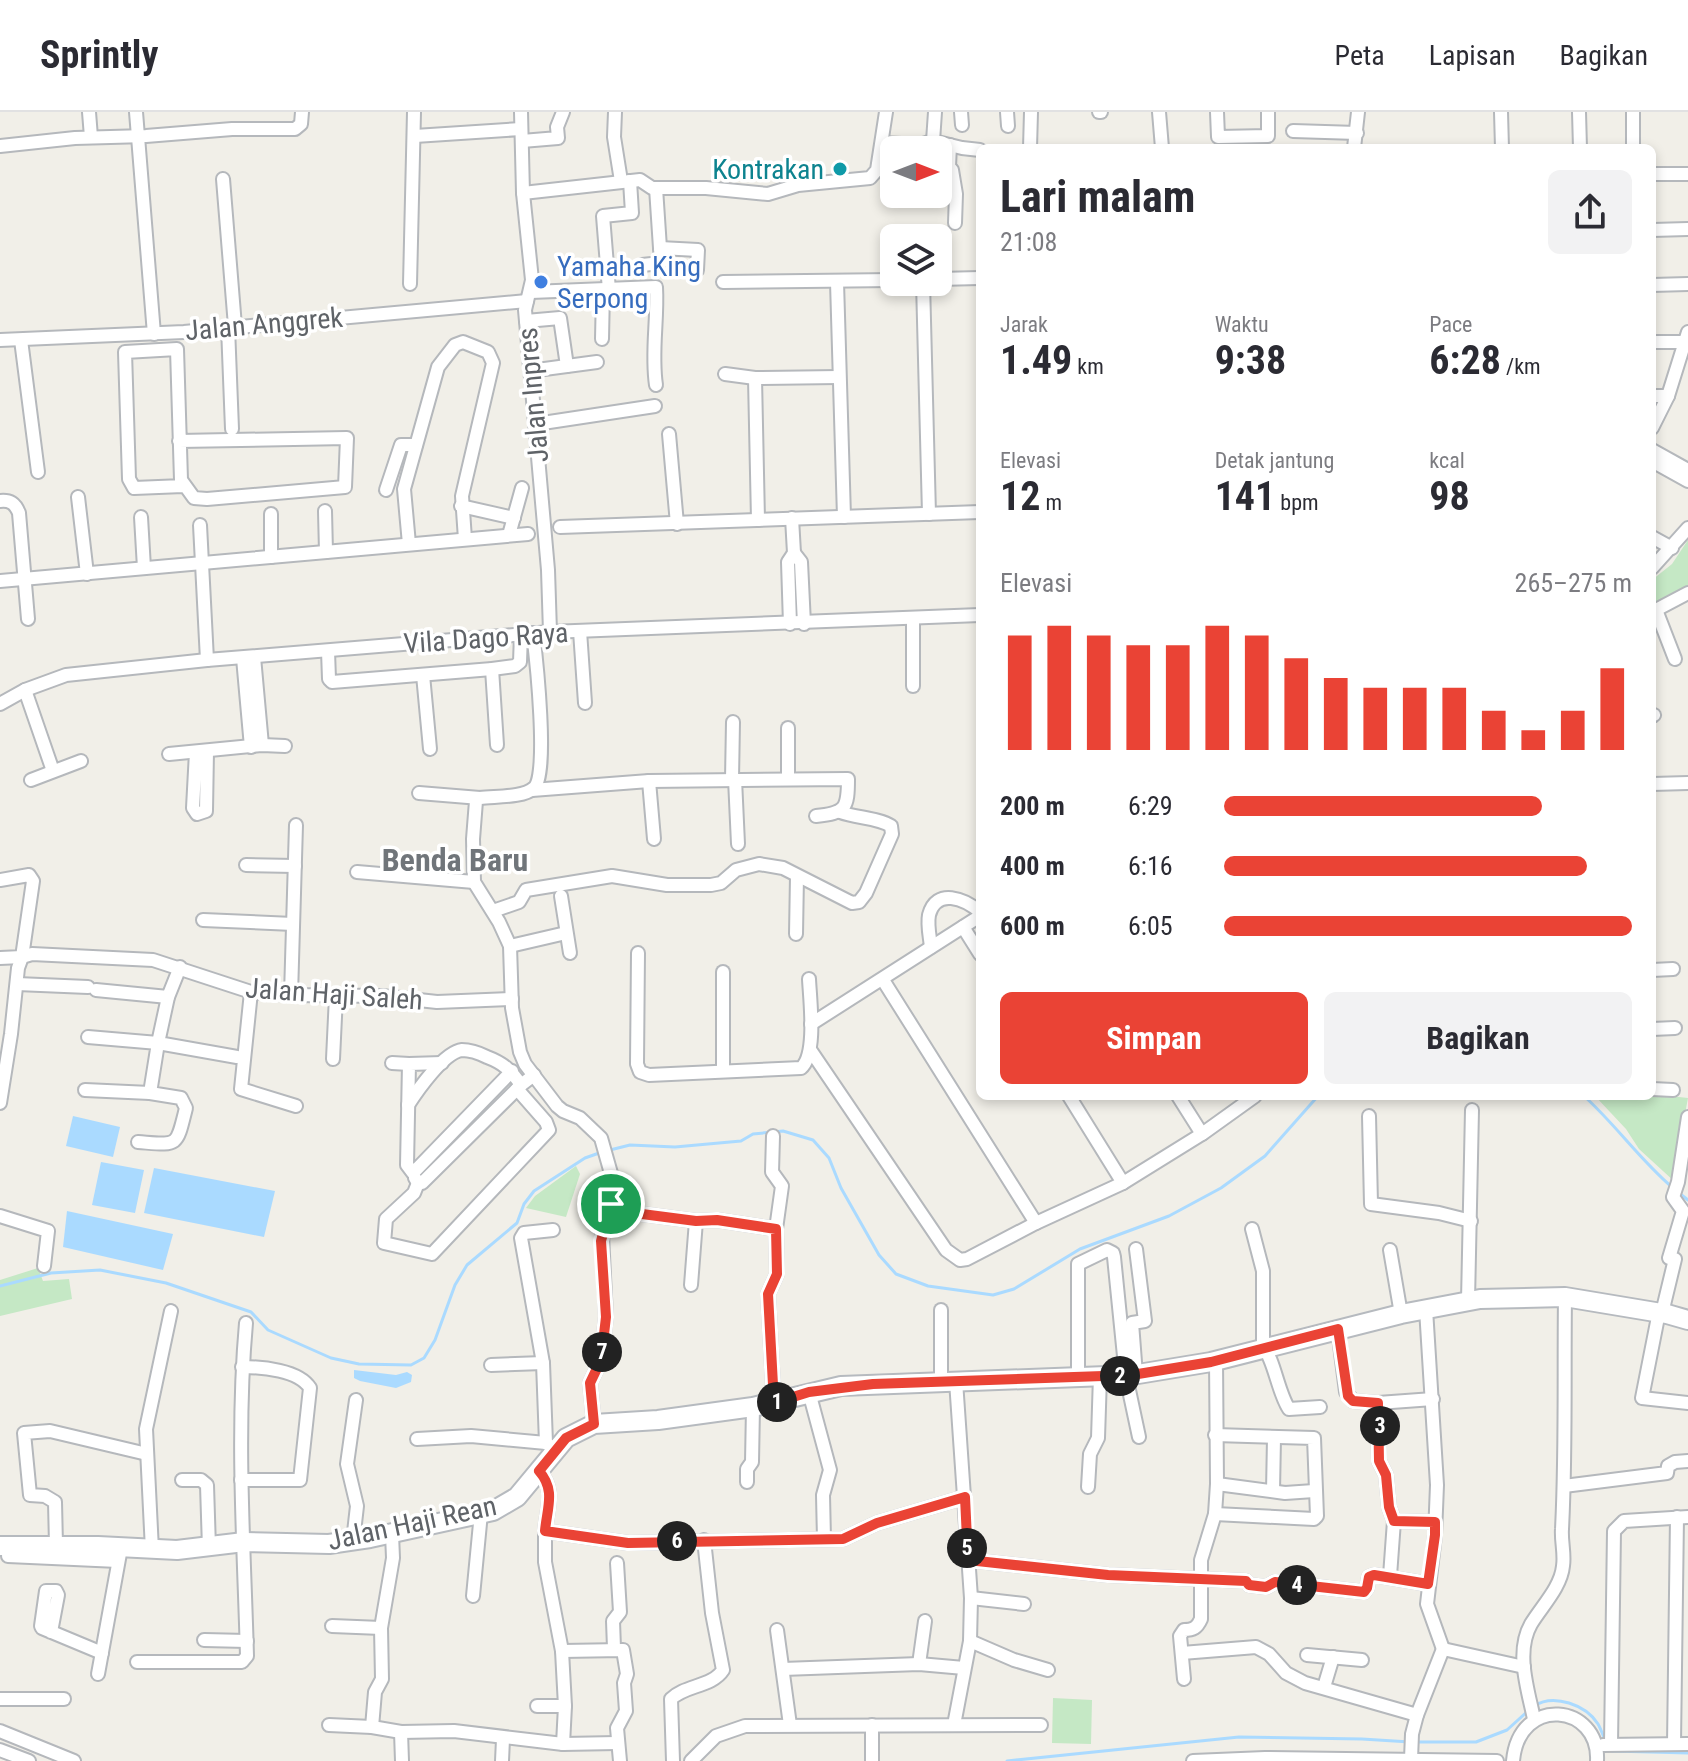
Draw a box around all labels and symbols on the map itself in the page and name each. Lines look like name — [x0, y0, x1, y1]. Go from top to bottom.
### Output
north arrow — [880, 136, 952, 208]
place label: Kontrakan — [712, 153, 824, 186]
marker: Kontrakan — [831, 160, 849, 178]
place label: Yamaha King Serpong — [557, 250, 701, 315]
marker: Yamaha King Serpong — [532, 273, 550, 291]
street label: Jalan Anggrek — [184, 301, 345, 347]
street label: Jalan Inpres — [511, 326, 555, 464]
street label: Vila Dago Raya — [403, 616, 569, 660]
district label: Benda Baru — [382, 841, 528, 879]
street label: Jalan Haji Saleh — [244, 971, 424, 1017]
pin — [577, 1170, 645, 1238]
pin: 7 — [582, 1332, 622, 1372]
pin: 2 — [1100, 1356, 1140, 1396]
pin: 1 — [757, 1382, 797, 1422]
pin: 3 — [1360, 1406, 1400, 1446]
street label: Jalan Haji Rean — [325, 1489, 499, 1557]
pin: 6 — [657, 1521, 697, 1561]
pin: 5 — [947, 1528, 987, 1568]
pin: 4 — [1277, 1565, 1317, 1605]

